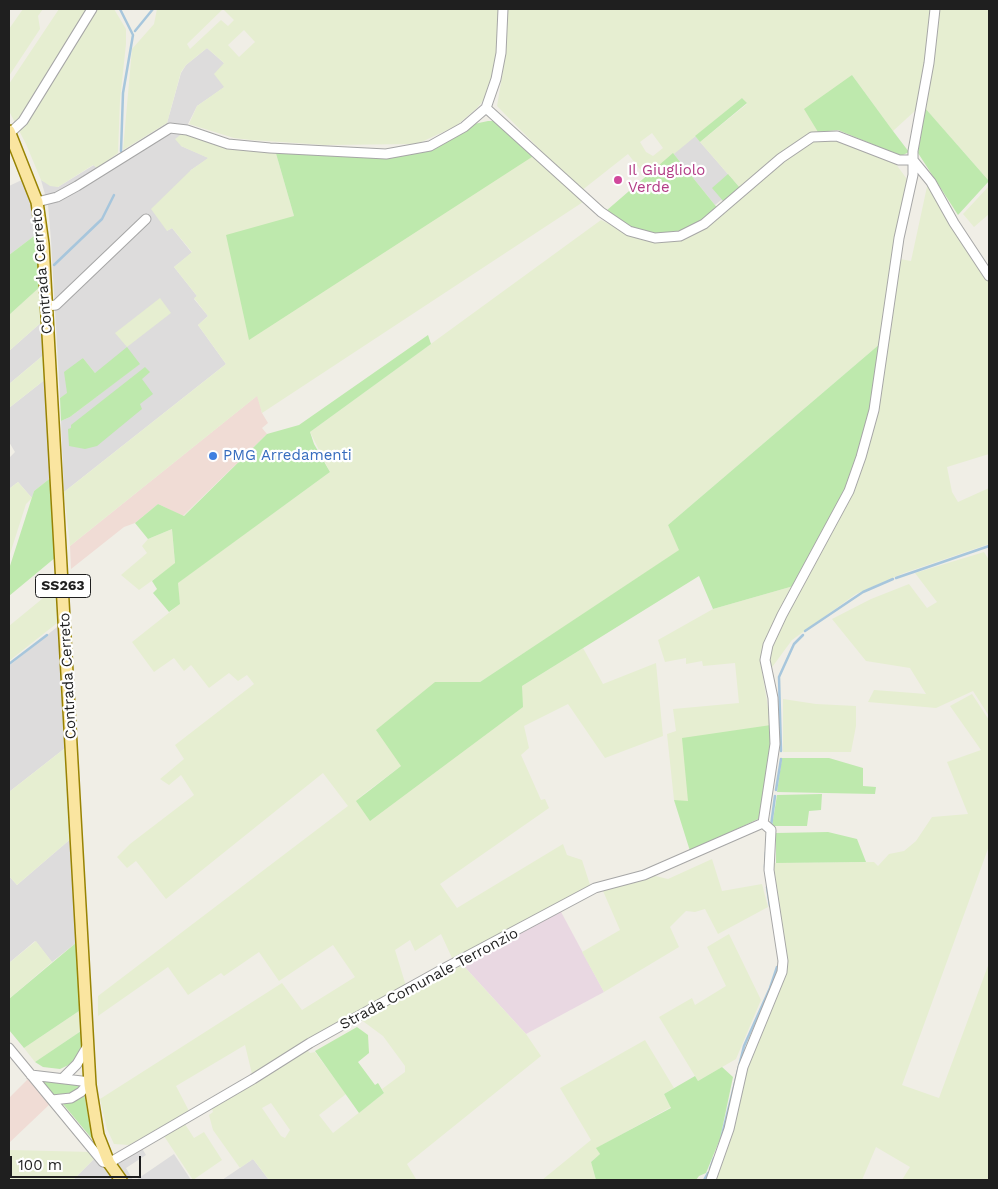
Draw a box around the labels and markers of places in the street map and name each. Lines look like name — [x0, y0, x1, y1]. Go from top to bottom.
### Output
place label: Il Giugliolo Verde — [628, 162, 705, 197]
marker: Il Giugliolo Verde — [612, 174, 624, 186]
place label: PMG Arredamenti — [223, 447, 352, 465]
marker: PMG Arredamenti — [207, 450, 219, 462]

